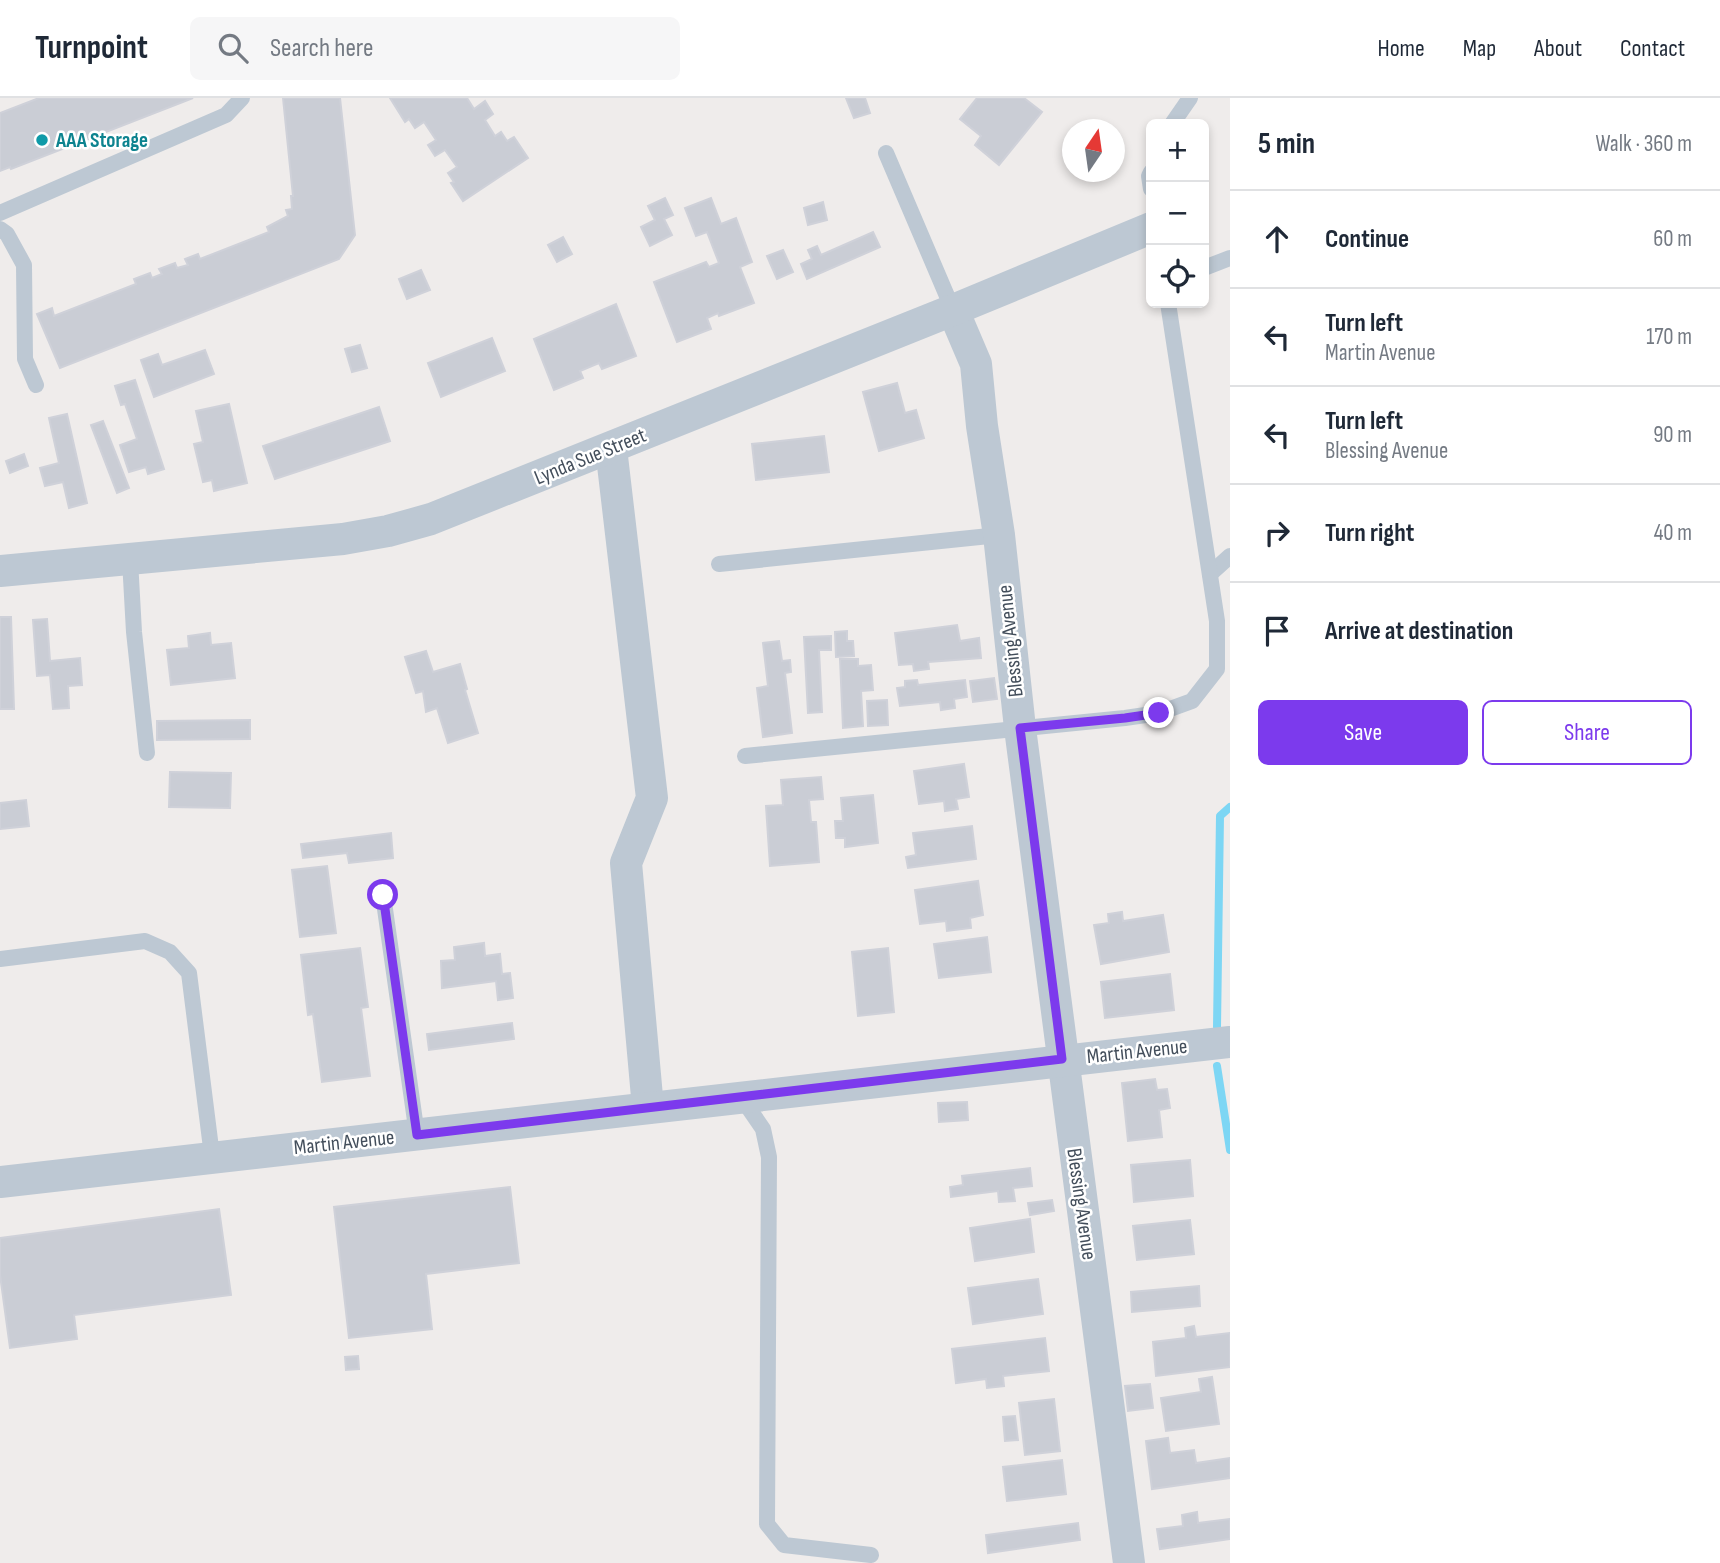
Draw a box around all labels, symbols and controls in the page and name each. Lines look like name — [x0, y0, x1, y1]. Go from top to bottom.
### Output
search box — [190, 17, 680, 80]
text: Turnpoint — [35, 28, 148, 68]
icon: search — [214, 29, 252, 67]
text: Search here — [270, 33, 373, 64]
text: Home — [1377, 34, 1425, 63]
text: Map — [1463, 34, 1496, 63]
text: About — [1534, 34, 1582, 63]
text: Contact — [1620, 34, 1685, 63]
north arrow — [1062, 119, 1125, 182]
map controls — [1146, 119, 1209, 308]
button: + — [1146, 119, 1209, 182]
text: 5 min — [1258, 126, 1315, 162]
place label: AAA Storage — [55, 128, 148, 153]
text: Walk · 360 m — [1595, 130, 1692, 158]
marker: AAA Storage — [34, 132, 50, 148]
button: − — [1146, 182, 1209, 245]
icon: ahead — [1258, 220, 1296, 258]
text: Continue — [1325, 224, 1409, 255]
text: 60 m — [1653, 225, 1692, 253]
button: locate — [1146, 245, 1209, 308]
text: Turn left — [1325, 308, 1403, 339]
icon: left — [1258, 318, 1296, 356]
text: 170 m — [1646, 323, 1692, 351]
text: Martin Avenue — [1325, 339, 1435, 367]
text: Turn left — [1325, 406, 1403, 437]
icon: left — [1258, 416, 1296, 454]
text: 90 m — [1653, 421, 1692, 449]
street label: Lynda Sue Street — [531, 423, 650, 490]
text: Blessing Avenue — [1325, 437, 1448, 465]
icon: right — [1258, 514, 1296, 552]
text: Turn right — [1325, 518, 1414, 549]
text: 40 m — [1654, 519, 1692, 547]
street label: Blessing Avenue — [992, 584, 1029, 698]
icon: arrive — [1258, 612, 1296, 650]
text: Arrive at destination — [1325, 616, 1513, 647]
route end — [1143, 697, 1174, 728]
button: Save — [1258, 700, 1468, 765]
button: Share — [1482, 700, 1692, 765]
route start — [367, 879, 398, 910]
street label: Martin Avenue — [1086, 1034, 1188, 1069]
street label: Martin Avenue — [293, 1125, 395, 1160]
street label: Blessing Avenue — [1061, 1147, 1102, 1262]

